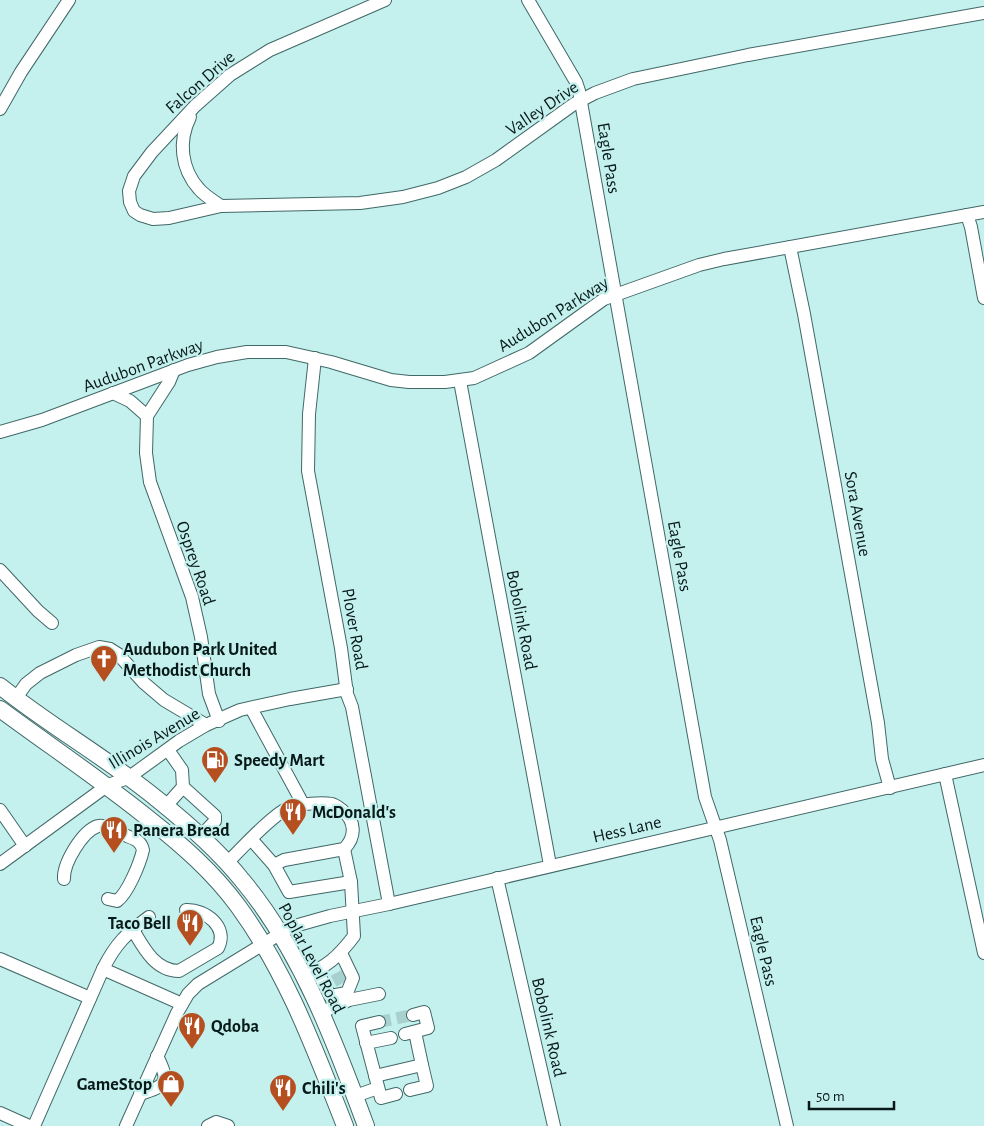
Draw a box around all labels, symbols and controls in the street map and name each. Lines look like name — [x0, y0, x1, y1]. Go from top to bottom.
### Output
street label: Falcon Drive — [163, 48, 239, 118]
street label: Valley Drive — [503, 78, 582, 139]
street label: Eagle Pass — [594, 121, 623, 195]
street label: Audubon Parkway — [495, 274, 612, 356]
street label: Audubon Parkway — [81, 336, 206, 396]
street label: Sora Avenue — [841, 470, 873, 558]
street label: Osprey Road — [172, 519, 218, 608]
street label: Eagle Pass — [664, 519, 694, 593]
street label: Bobolink Road — [503, 569, 540, 672]
street label: Plover Road — [338, 587, 370, 671]
place label: Audubon Park United Methodist Church — [123, 641, 278, 680]
church icon: Audubon Park United Methodist Church — [89, 644, 119, 683]
street label: Illinois Avenue — [106, 705, 203, 773]
fuel station icon: Speedy Mart — [200, 745, 230, 784]
place label: Speedy Mart — [234, 752, 325, 770]
restaurant icon: McDonald's — [278, 797, 308, 836]
place label: McDonald's — [312, 804, 396, 822]
street label: Hess Lane — [591, 813, 663, 847]
restaurant icon: Panera Bread — [99, 815, 129, 854]
place label: Panera Bread — [133, 822, 230, 840]
street label: Poplar Level Road — [274, 900, 348, 1017]
restaurant icon: Taco Bell — [175, 908, 205, 947]
street label: Eagle Pass — [746, 914, 780, 988]
place label: Taco Bell — [108, 915, 171, 933]
street label: Bobolink Road — [528, 976, 568, 1079]
restaurant icon: Qdoba — [177, 1011, 207, 1050]
place label: Qdoba — [211, 1018, 259, 1036]
shop icon: GameStop — [156, 1069, 186, 1108]
restaurant icon: Chili's — [268, 1073, 298, 1112]
place label: GameStop — [77, 1076, 152, 1094]
scale bar — [809, 1078, 894, 1110]
place label: Chili's — [302, 1080, 346, 1098]
text: 50 m — [816, 1089, 845, 1104]

